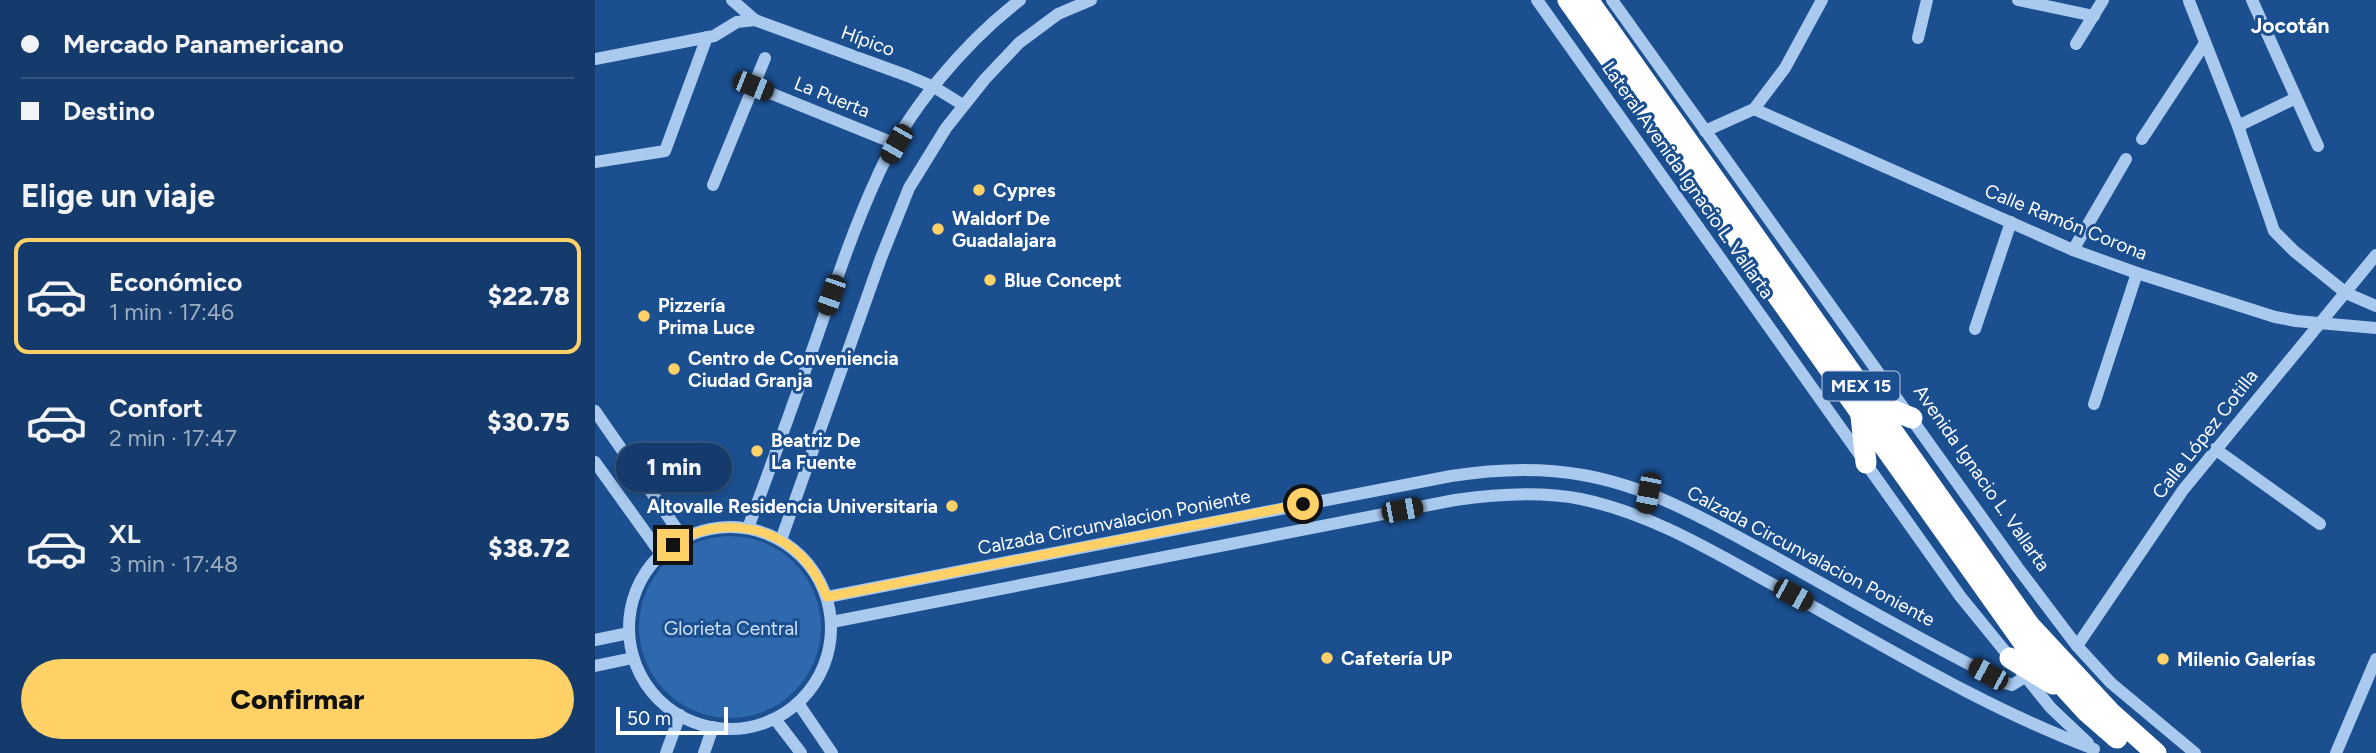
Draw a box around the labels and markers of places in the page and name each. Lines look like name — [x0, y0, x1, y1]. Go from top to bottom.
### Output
place label: Cypres — [993, 179, 1056, 202]
marker: Cypres — [971, 182, 987, 198]
place label: Waldorf De Guadalajara — [952, 207, 1056, 252]
marker: Waldorf De Guadalajara — [930, 221, 946, 237]
place label: Blue Concept — [1004, 269, 1122, 292]
marker: Blue Concept — [982, 272, 998, 288]
place label: Pizzería Prima Luce — [658, 294, 755, 339]
marker: Pizzería Prima Luce — [636, 308, 652, 324]
place label: Centro de Conveniencia Ciudad Granja — [688, 347, 899, 392]
marker: Centro de Conveniencia Ciudad Granja — [666, 361, 682, 377]
place label: Beatriz De La Fuente — [771, 429, 861, 474]
marker: Beatriz De La Fuente — [749, 443, 765, 459]
place label: Altovalle Residencia Universitaria — [647, 495, 938, 518]
marker: Altovalle Residencia Universitaria — [944, 498, 960, 514]
place label: Cafetería UP — [1341, 647, 1453, 670]
place label: Milenio Galerías — [2177, 648, 2316, 671]
marker: Cafetería UP — [1319, 650, 1335, 666]
marker: Milenio Galerías — [2155, 651, 2171, 667]

